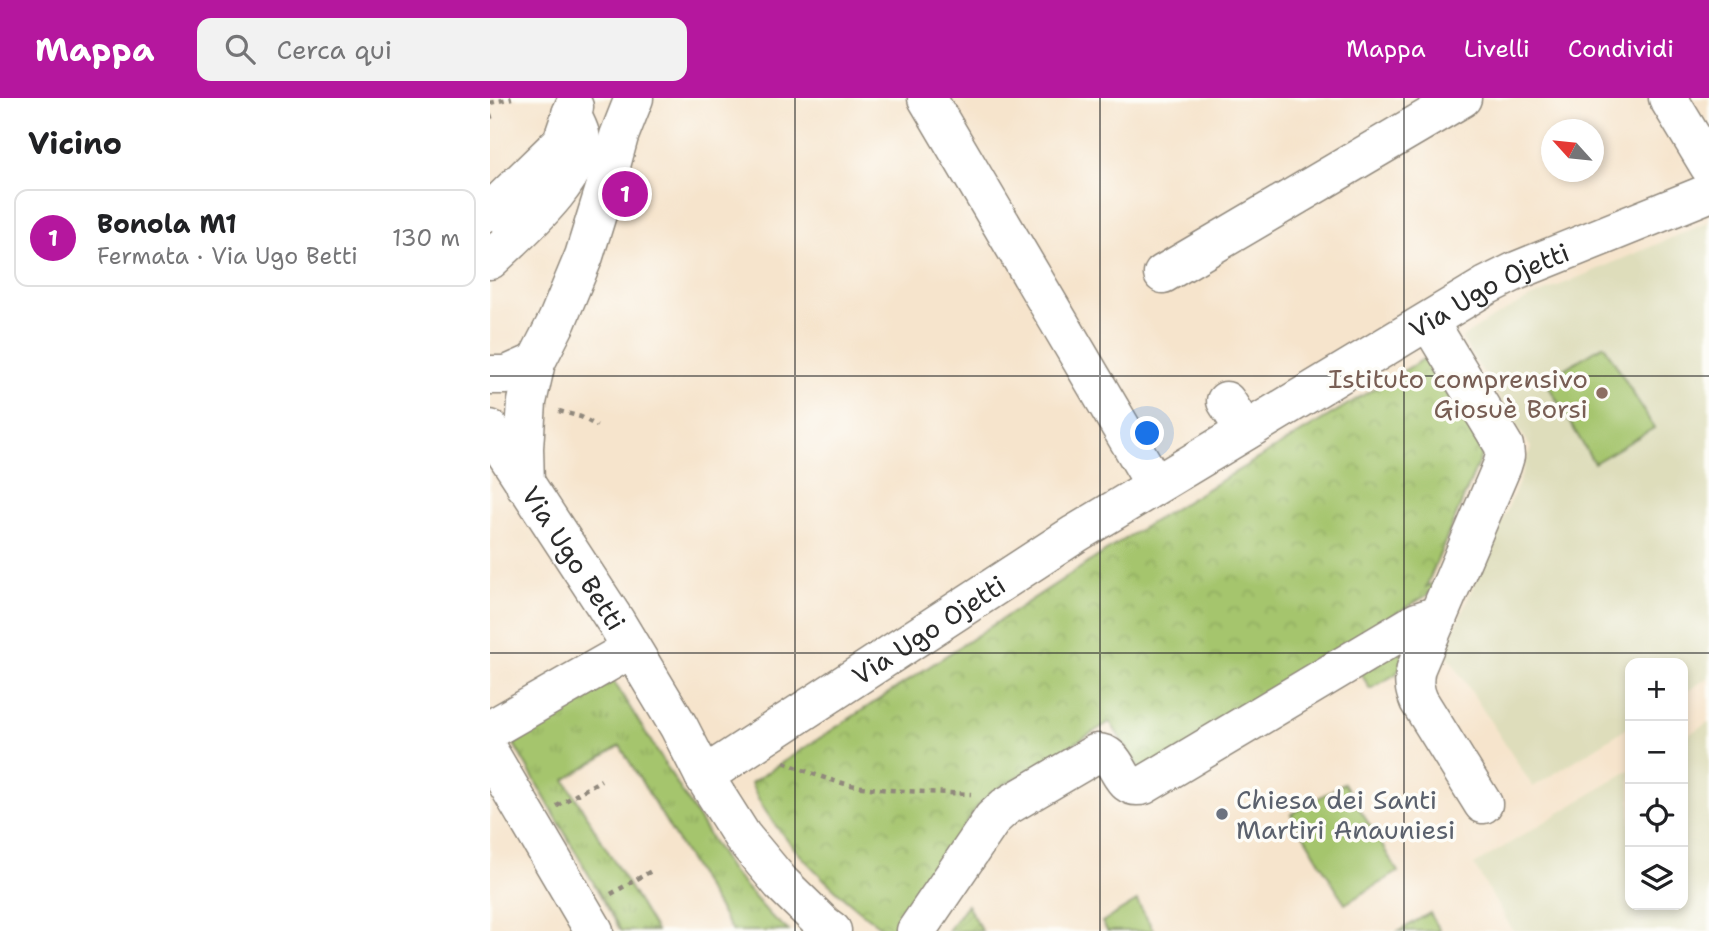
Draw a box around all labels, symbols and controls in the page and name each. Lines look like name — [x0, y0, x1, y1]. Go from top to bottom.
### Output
search box — [197, 18, 687, 81]
text: Mappa — [35, 27, 155, 72]
icon: search — [221, 30, 259, 68]
text: Cerca qui — [277, 32, 392, 67]
text: Mappa — [1346, 33, 1426, 65]
text: Livelli — [1464, 33, 1530, 65]
text: Condividi — [1568, 33, 1674, 65]
north arrow — [1541, 119, 1604, 182]
text: Vicino — [28, 123, 122, 164]
pin: 1 — [602, 168, 648, 220]
text: Bonola M1 — [97, 206, 237, 241]
text: 1 — [48, 223, 58, 253]
text: 130 m — [392, 223, 460, 253]
street label: Via Ugo Ojetti — [1402, 234, 1574, 346]
text: Fermata · Via Ugo Betti — [97, 241, 358, 271]
place label: Istituto comprensivo Giosuè Borsi — [1328, 361, 1588, 426]
marker: Istituto comprensivo Giosuè Borsi — [1594, 385, 1610, 401]
your location — [1130, 416, 1164, 450]
street label: Via Ugo Betti — [514, 479, 634, 637]
street label: Via Ugo Ojetti — [845, 567, 1012, 692]
map controls — [1625, 658, 1688, 910]
button: + — [1625, 658, 1688, 721]
button: − — [1625, 721, 1688, 784]
place label: Chiesa dei Santi Martiri Anauniesi — [1236, 782, 1455, 847]
button: locate — [1625, 784, 1688, 847]
marker: Chiesa dei Santi Martiri Anauniesi — [1214, 806, 1230, 822]
button: layers — [1625, 847, 1688, 910]

